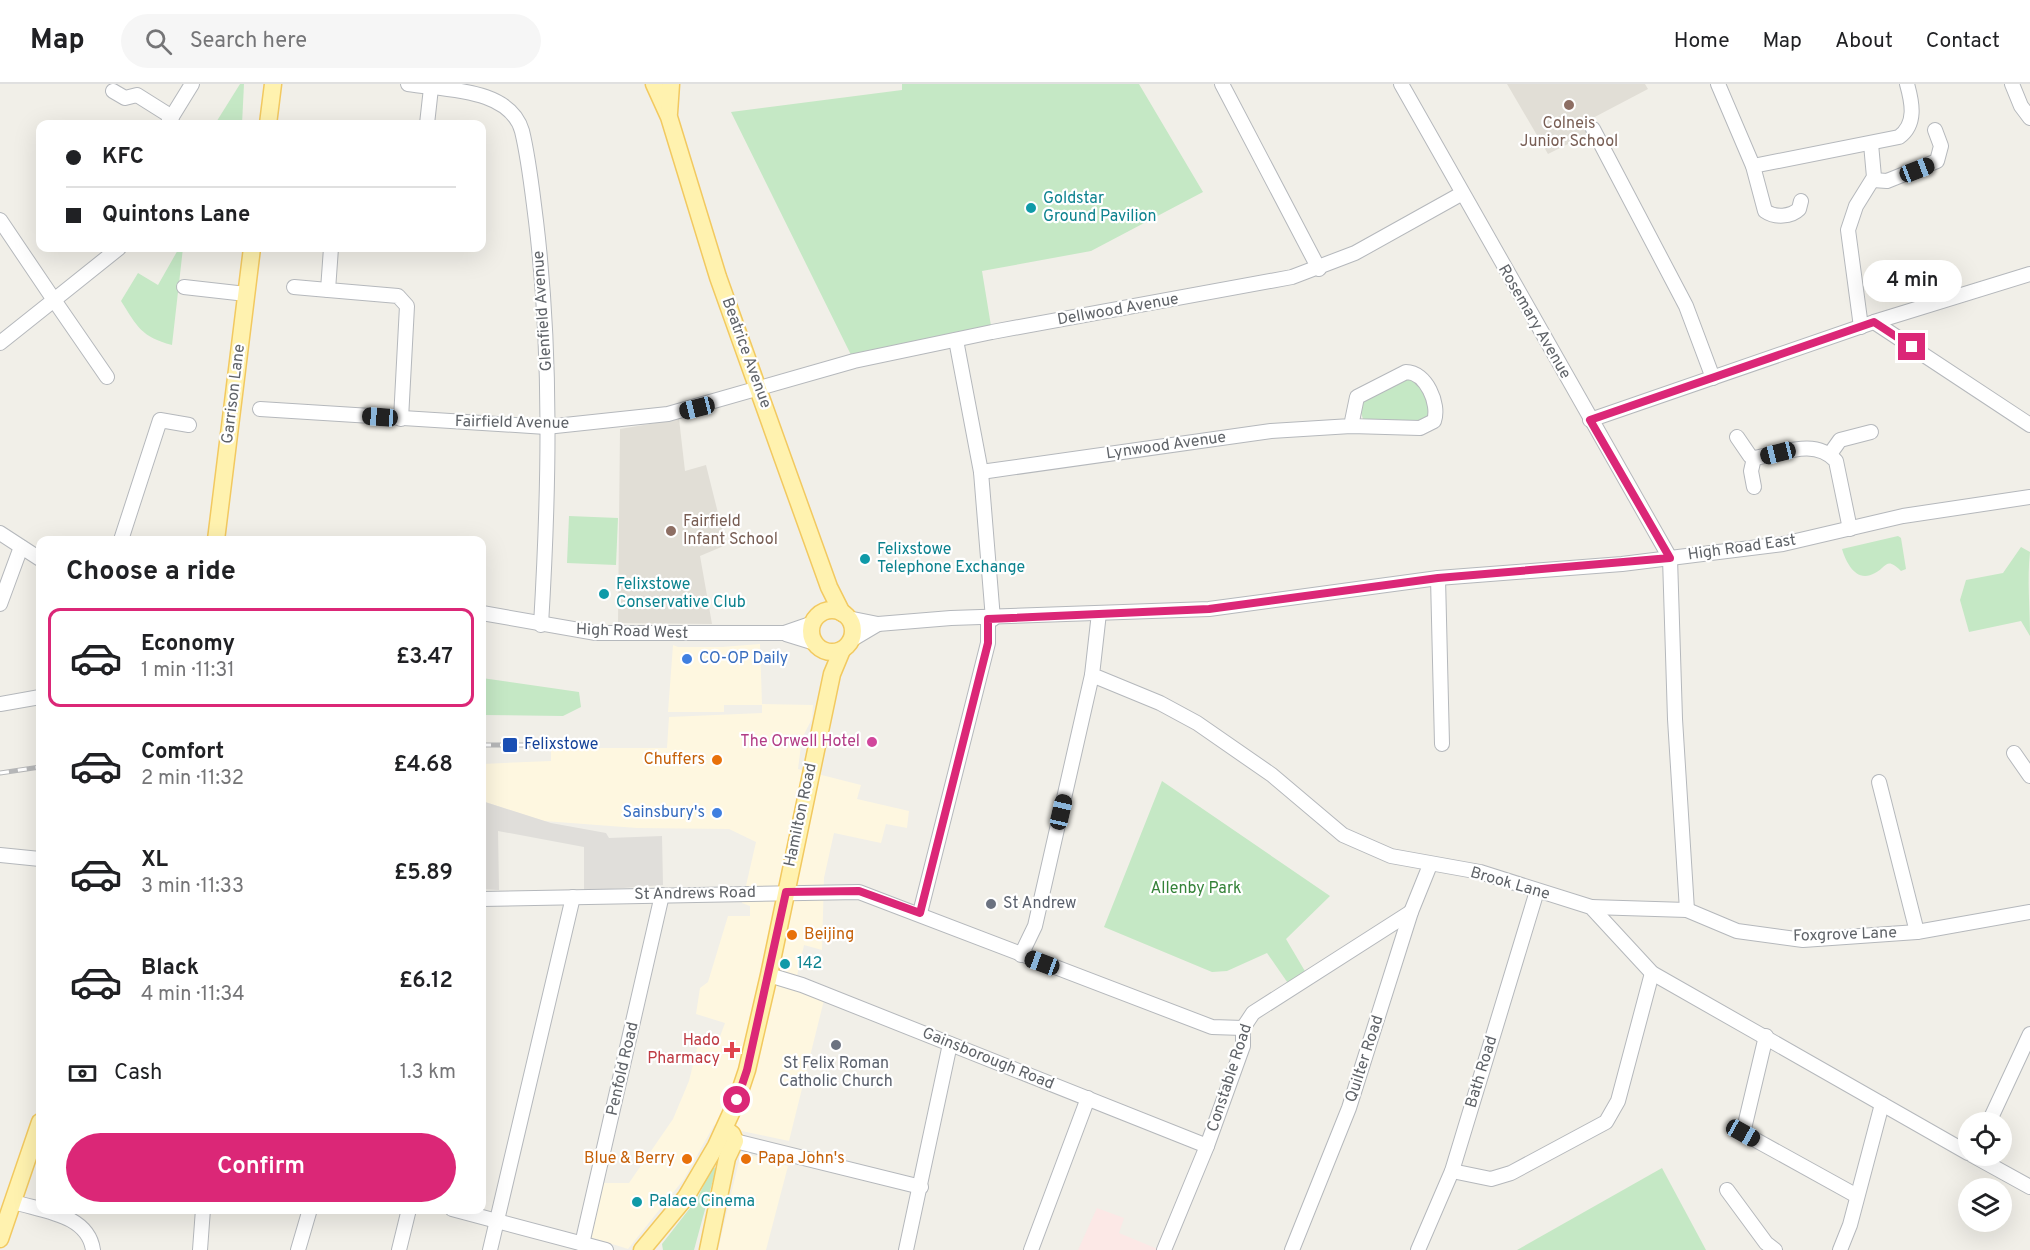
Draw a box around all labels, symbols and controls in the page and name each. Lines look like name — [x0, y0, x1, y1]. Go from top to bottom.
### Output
search box — [121, 14, 541, 68]
text: Map — [30, 23, 85, 59]
icon: search — [142, 25, 175, 58]
text: Search here — [190, 28, 307, 55]
text: Home — [1674, 28, 1730, 55]
text: Map — [1763, 28, 1802, 55]
text: About — [1835, 28, 1893, 55]
text: Contact — [1926, 28, 2000, 55]
marker: Colneis Junior School — [1562, 98, 1576, 112]
place label: Colneis Junior School — [1520, 114, 1618, 152]
text: KFC — [102, 144, 144, 171]
car — [1897, 155, 1937, 185]
place label: Goldstar Ground Pavilion — [1043, 189, 1156, 227]
marker: Goldstar Ground Pavilion — [1024, 201, 1038, 215]
text: Quintons Lane — [102, 202, 250, 229]
street label: Glenfield Avenue — [529, 250, 557, 372]
callout: 4 min — [1862, 260, 1962, 302]
street label: Rosemary Avenue — [1493, 261, 1575, 383]
text: 4 min — [1886, 268, 1939, 294]
street label: Dellwood Avenue — [1056, 289, 1180, 331]
street label: Beatrice Avenue — [717, 295, 775, 411]
route end — [1898, 333, 1925, 360]
street label: Garrison Lane — [218, 343, 250, 445]
car — [677, 395, 717, 421]
car — [361, 407, 399, 427]
street label: Fairfield Avenue — [455, 412, 569, 434]
street label: Lynwood Avenue — [1105, 428, 1227, 464]
car — [1758, 440, 1798, 466]
place label: Fairfield Infant School — [683, 512, 778, 550]
marker: Fairfield Infant School — [664, 524, 678, 538]
street label: High Road East — [1687, 531, 1797, 565]
place label: Felixstowe Telephone Exchange — [877, 540, 1025, 578]
marker: Felixstowe Telephone Exchange — [858, 552, 872, 566]
text: Choose a ride — [66, 555, 236, 589]
place label: Felixstowe Conservative Club — [616, 575, 746, 613]
marker: Felixstowe Conservative Club — [597, 587, 611, 601]
street label: High Road West — [575, 620, 689, 644]
icon: car — [69, 631, 123, 685]
text: Economy — [141, 631, 235, 658]
text: £3.47 — [396, 644, 453, 671]
place label: CO-OP Daily — [699, 649, 788, 669]
marker: CO-OP Daily — [680, 652, 694, 666]
text: 1 min · 11:31 — [141, 658, 235, 684]
place label: The Orwell Hotel — [740, 732, 860, 752]
place label: Felixstowe — [524, 735, 598, 755]
marker: The Orwell Hotel — [865, 735, 879, 749]
marker: Felixstowe — [501, 736, 519, 754]
icon: car — [69, 739, 123, 793]
text: Comfort — [141, 739, 224, 766]
place label: Chuffers — [644, 750, 705, 770]
text: £4.68 — [394, 752, 453, 779]
marker: Chuffers — [710, 753, 724, 767]
street label: Hamilton Road — [780, 761, 822, 869]
text: 2 min · 11:32 — [141, 766, 244, 792]
car — [1048, 792, 1074, 832]
place label: Sainsbury's — [623, 803, 705, 823]
marker: Sainsbury's — [710, 806, 724, 820]
icon: car — [69, 847, 123, 901]
text: XL — [141, 847, 168, 874]
text: £5.89 — [394, 860, 453, 887]
street label: Brook Lane — [1468, 863, 1552, 905]
text: 3 min · 11:33 — [141, 874, 244, 900]
park label: Allenby Park — [1150, 879, 1242, 899]
street label: St Andrews Road — [634, 883, 756, 905]
place label: St Andrew — [1003, 894, 1076, 914]
marker: St Andrew — [984, 897, 998, 911]
street label: Foxgrove Lane — [1793, 923, 1897, 947]
place label: Beijing — [804, 925, 854, 945]
marker: Beijing — [785, 928, 799, 942]
car — [1022, 948, 1062, 978]
place label: 142 — [797, 954, 822, 974]
icon: car — [69, 955, 123, 1009]
text: Black — [141, 955, 199, 982]
marker: 142 — [778, 957, 792, 971]
text: £6.12 — [399, 968, 453, 995]
text: 4 min · 11:34 — [141, 982, 245, 1008]
street label: Quilter Road — [1341, 1013, 1389, 1105]
street label: Penfold Road — [602, 1020, 644, 1118]
street label: Constable Road — [1203, 1021, 1257, 1135]
street label: Gainsborough Road — [919, 1023, 1057, 1095]
place label: Hado Pharmacy — [647, 1031, 720, 1069]
street label: Bath Road — [1462, 1034, 1502, 1110]
marker: St Felix Roman Catholic Church — [829, 1038, 843, 1052]
marker: Hado Pharmacy — [725, 1043, 739, 1057]
place label: St Felix Roman Catholic Church — [779, 1054, 893, 1092]
icon: cash — [66, 1057, 99, 1090]
text: Cash — [114, 1060, 163, 1087]
text: 1.3 km — [400, 1060, 456, 1086]
route start — [723, 1086, 750, 1113]
map controls — [1958, 1112, 2012, 1232]
button: locate — [1958, 1112, 2012, 1166]
car — [1723, 1116, 1763, 1150]
button: Confirm — [66, 1133, 456, 1202]
place label: Blue & Berry — [584, 1149, 675, 1169]
place label: Papa John's — [758, 1149, 845, 1169]
marker: Blue & Berry — [680, 1152, 694, 1166]
marker: Papa John's — [739, 1152, 753, 1166]
button: layers — [1958, 1178, 2012, 1232]
place label: Palace Cinema — [649, 1192, 755, 1212]
marker: Palace Cinema — [630, 1195, 644, 1209]

